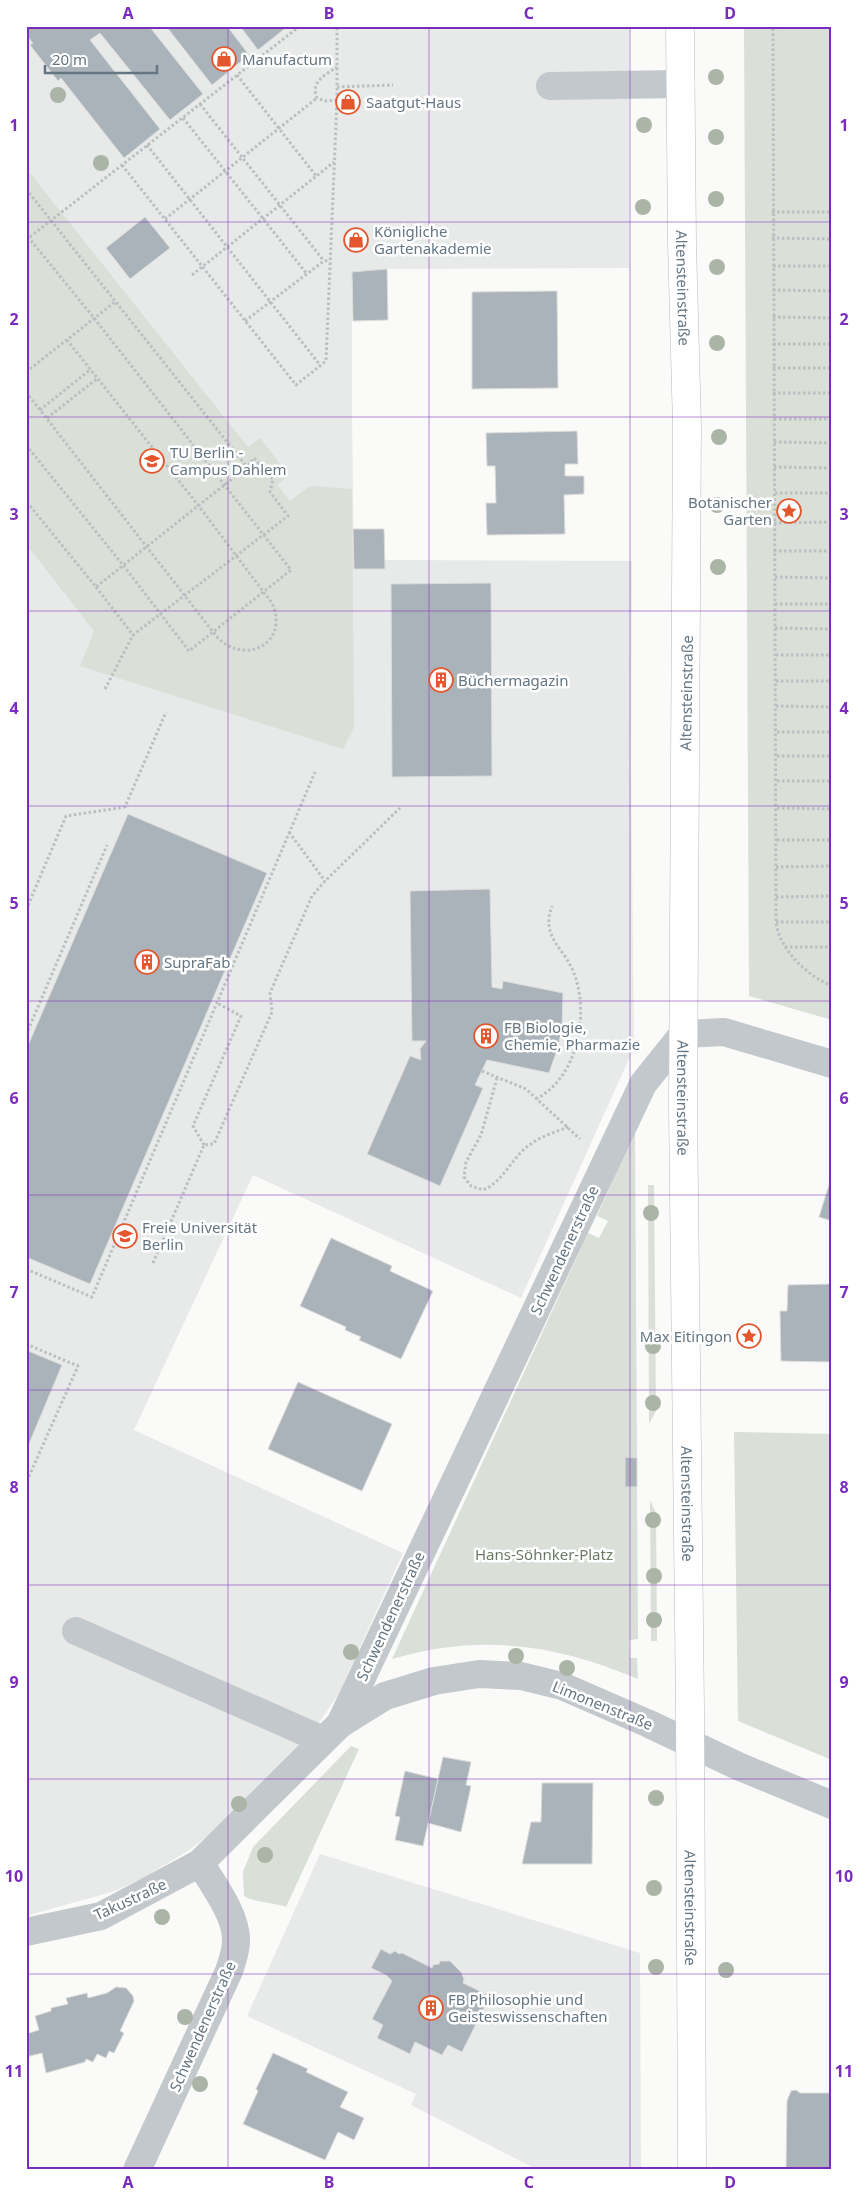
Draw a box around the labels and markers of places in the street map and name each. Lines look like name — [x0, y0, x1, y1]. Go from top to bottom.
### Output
shop icon: Manufactum — [211, 46, 237, 72]
place label: Manufactum — [242, 49, 332, 69]
shop icon: Saatgut-Haus — [335, 89, 361, 115]
place label: Saatgut-Haus — [366, 92, 461, 112]
place label: Königliche Gartenakademie — [374, 221, 492, 258]
shop icon: Königliche Gartenakademie — [343, 227, 369, 253]
place label: TU Berlin - Campus Dahlem — [170, 442, 287, 479]
school or university icon: TU Berlin - Campus Dahlem — [139, 448, 165, 474]
place label: Botanischer Garten — [688, 492, 772, 529]
place icon: Botanischer Garten — [776, 498, 802, 524]
building icon: Büchermagazin — [428, 667, 454, 693]
place label: Büchermagazin — [458, 670, 568, 690]
building icon: SupraFab — [134, 949, 160, 975]
place label: SupraFab — [164, 952, 230, 972]
place label: FB Biologie, Chemie, Pharmazie — [504, 1017, 640, 1054]
building icon: FB Biologie, Chemie, Pharmazie — [473, 1023, 499, 1049]
place label: Freie Universität Berlin — [142, 1217, 258, 1254]
school or university icon: Freie Universität Berlin — [112, 1223, 138, 1249]
place icon: Max Eitingon — [736, 1323, 762, 1349]
place label: Max Eitingon — [640, 1326, 732, 1346]
place label: FB Philosophie und Geisteswissenschaften — [448, 1989, 608, 2026]
building icon: FB Philosophie und Geisteswissenschaften — [418, 1995, 444, 2021]

